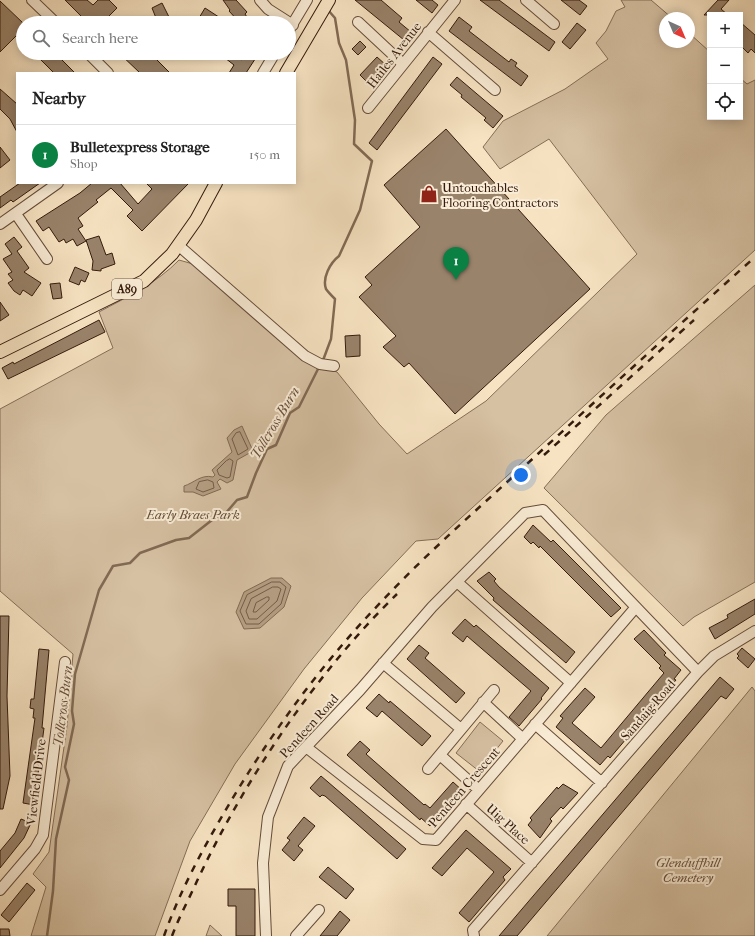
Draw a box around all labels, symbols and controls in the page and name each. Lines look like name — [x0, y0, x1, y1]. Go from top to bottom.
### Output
north arrow — [659, 12, 695, 48]
map controls — [707, 12, 743, 120]
button: + — [707, 12, 743, 48]
search box — [16, 16, 296, 60]
street label: Hailes Avenue — [364, 19, 425, 91]
icon: search — [30, 27, 52, 49]
text: Search here — [62, 29, 138, 47]
button: − — [707, 48, 743, 84]
button: locate — [707, 84, 743, 120]
text: Nearby — [32, 88, 86, 108]
text: Bulletexpress Storage — [70, 138, 210, 156]
text: 1 — [43, 147, 47, 162]
text: 150 m — [249, 147, 280, 162]
text: Shop — [70, 156, 98, 171]
place label: Untouchables Flooring Contractors — [442, 180, 559, 210]
shop icon: Untouchables Flooring Contractors — [419, 184, 439, 204]
pin: 1 — [443, 247, 469, 280]
road number: A89 — [112, 279, 142, 299]
water label: Tollcross Burn — [247, 384, 303, 462]
your location — [511, 465, 531, 485]
park label: Early Braes Park — [145, 507, 240, 522]
water label: Tollcross Burn — [50, 664, 76, 747]
street label: Sandaig Road — [617, 676, 679, 744]
street label: Pendeen Road — [276, 690, 342, 761]
street label: Viewfield Drive — [23, 737, 49, 827]
street label: Pendeen Crescent — [425, 744, 503, 830]
street label: Uig Place — [483, 801, 533, 848]
park label: Glenduffhill Cemetery — [656, 855, 722, 885]

